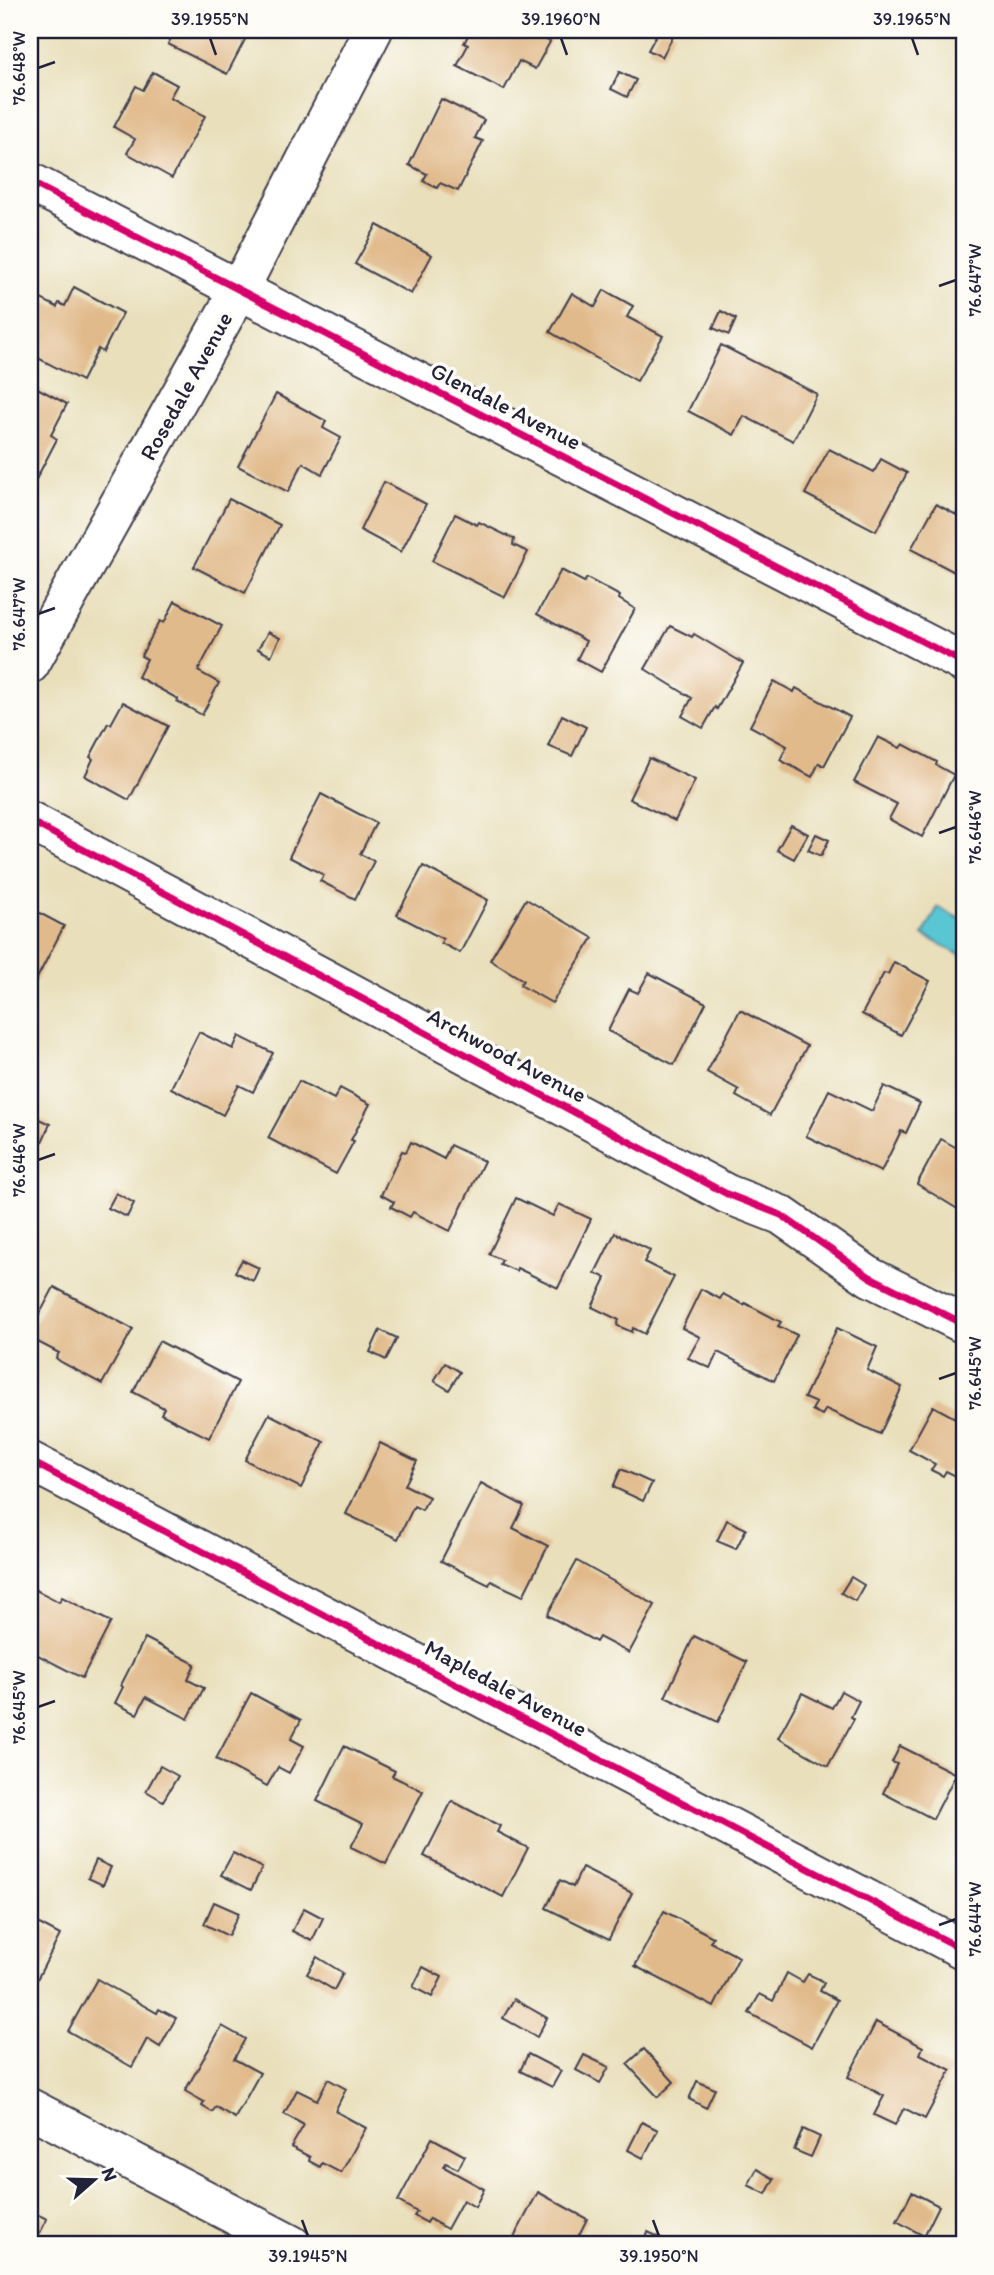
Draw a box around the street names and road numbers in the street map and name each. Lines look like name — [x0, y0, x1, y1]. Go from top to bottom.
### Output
street label: Rosedale Avenue — [134, 307, 238, 465]
street label: Glendale Avenue — [426, 356, 586, 456]
street label: Archwood Avenue — [423, 1001, 591, 1109]
street label: Mapledale Avenue — [420, 1633, 592, 1743]

